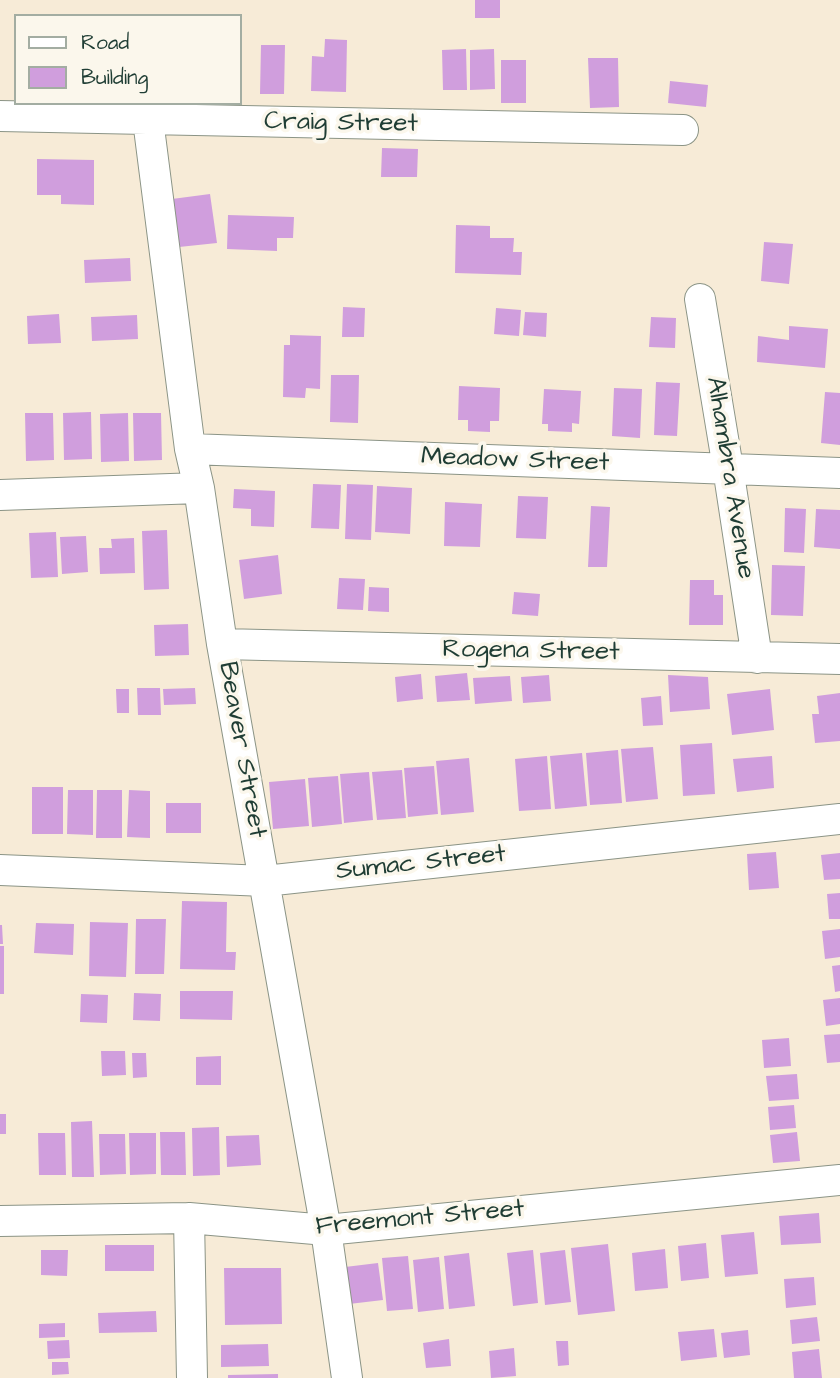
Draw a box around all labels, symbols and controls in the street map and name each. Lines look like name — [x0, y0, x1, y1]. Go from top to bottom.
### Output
legend — [14, 14, 242, 105]
text: Road — [81, 28, 129, 57]
text: Building — [81, 63, 148, 92]
street label: Craig Street — [264, 107, 418, 141]
street label: Alhambra Avenue — [698, 375, 760, 581]
street label: Meadow Street — [420, 442, 610, 480]
street label: Rogena Street — [442, 635, 620, 669]
street label: Beaver Street — [210, 659, 272, 841]
street label: Sumac Street — [335, 840, 507, 888]
street label: Freemont Street — [314, 1194, 526, 1244]

